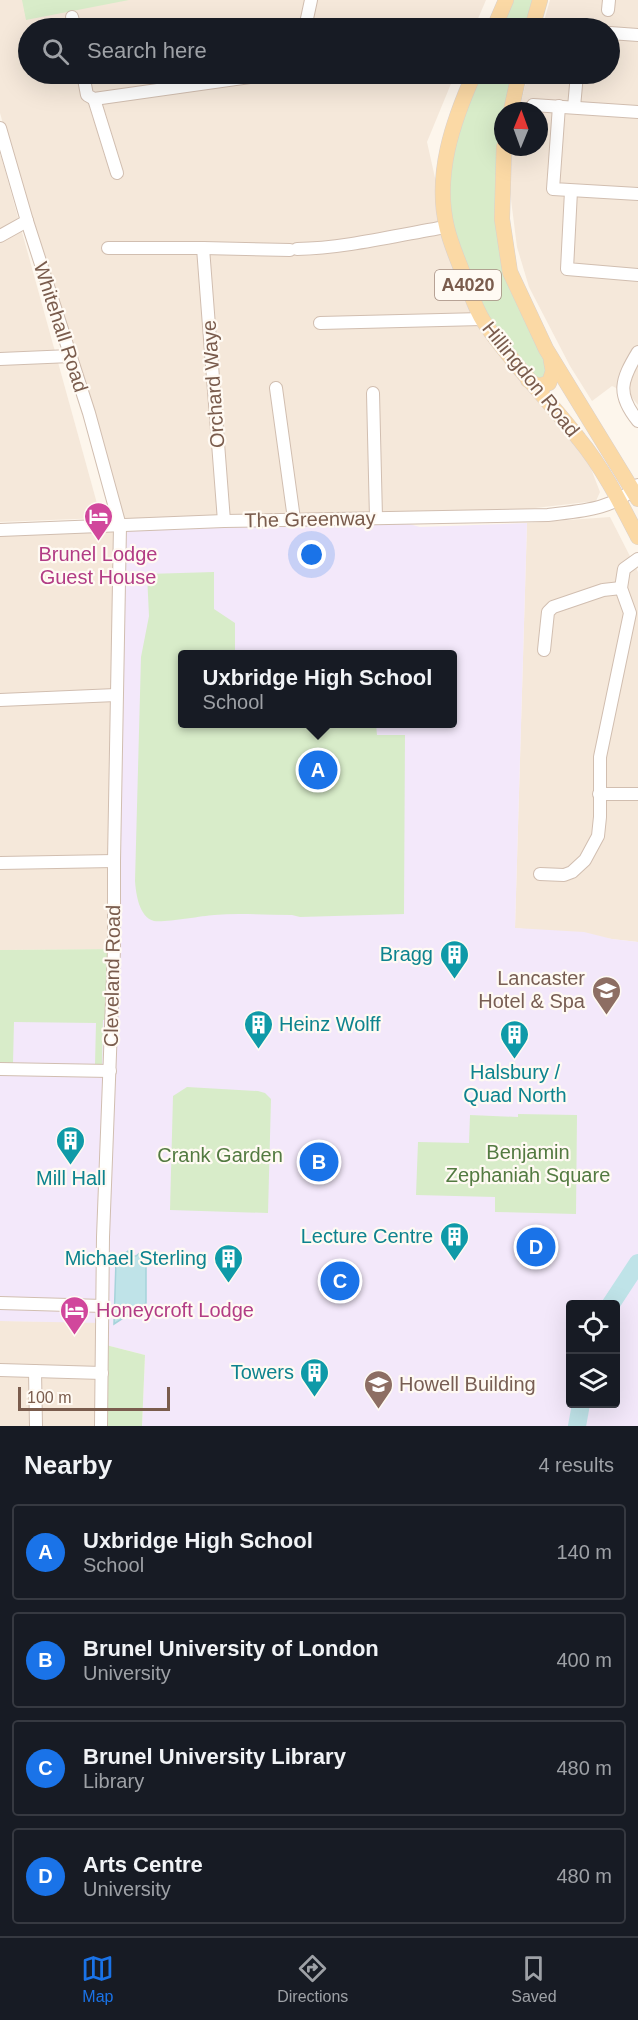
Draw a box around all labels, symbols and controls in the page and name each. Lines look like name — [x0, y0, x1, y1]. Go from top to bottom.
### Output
search box — [18, 18, 620, 84]
icon: search — [39, 35, 72, 68]
text: Search here — [87, 38, 207, 63]
north arrow — [494, 102, 548, 156]
street label: Whitehall Road — [30, 259, 92, 395]
road number: A4020 — [435, 270, 501, 300]
street label: Hillingdon Road — [478, 317, 584, 441]
street label: Orchard Waye — [198, 319, 228, 449]
hotel icon: Brunel Lodge Guest House — [82, 500, 114, 542]
street label: The Greenway — [244, 507, 376, 531]
your location — [297, 540, 326, 569]
place label: Brunel Lodge Guest House — [39, 543, 157, 588]
popup — [178, 650, 457, 728]
text: Uxbridge High School — [203, 665, 432, 690]
text: School — [203, 691, 264, 713]
pin: A — [298, 748, 338, 792]
street label: Cleveland Road — [100, 905, 124, 1047]
building icon: Bragg — [438, 938, 470, 980]
place label: Bragg — [380, 943, 433, 965]
place label: Lancaster Hotel & Spa — [478, 967, 586, 1012]
school or university icon: Lancaster Hotel & Spa — [590, 974, 622, 1016]
building icon: Heinz Wolff — [242, 1008, 274, 1050]
place label: Heinz Wolff — [279, 1013, 381, 1035]
building icon: Halsbury / Quad North — [499, 1018, 531, 1060]
place label: Halsbury / Quad North — [463, 1061, 567, 1106]
building icon: Mill Hall — [55, 1124, 87, 1166]
pin: B — [300, 1140, 338, 1184]
park label: Benjamin Zephaniah Square — [446, 1141, 610, 1186]
park label: Crank Garden — [157, 1144, 283, 1166]
place label: Mill Hall — [36, 1167, 106, 1189]
building icon: Lecture Centre — [438, 1220, 470, 1262]
pin: D — [516, 1224, 556, 1270]
place label: Lecture Centre — [301, 1225, 433, 1247]
building icon: Michael Sterling — [212, 1242, 244, 1284]
place label: Michael Sterling — [65, 1247, 207, 1269]
pin: C — [320, 1258, 360, 1304]
hotel icon: Honeycroft Lodge — [59, 1294, 91, 1336]
place label: Honeycroft Lodge — [96, 1299, 254, 1321]
map controls — [566, 1300, 620, 1408]
button: locate — [566, 1300, 620, 1354]
button: layers — [566, 1354, 620, 1408]
building icon: Towers — [299, 1356, 331, 1398]
place label: Towers — [231, 1361, 294, 1383]
school or university icon: Howell Building — [362, 1368, 394, 1410]
place label: Howell Building — [399, 1373, 536, 1395]
scale bar — [18, 1384, 170, 1412]
text: 100 m — [27, 1389, 71, 1406]
text: Nearby — [24, 1450, 112, 1480]
text: 4 results — [538, 1454, 614, 1476]
text: Uxbridge High School — [83, 1528, 313, 1553]
text: A — [38, 1541, 53, 1563]
text: 140 m — [556, 1541, 612, 1563]
text: School — [83, 1554, 144, 1576]
text: Brunel University of London — [83, 1636, 379, 1661]
text: B — [38, 1649, 53, 1671]
text: 400 m — [556, 1649, 612, 1671]
text: University — [83, 1662, 171, 1684]
text: Brunel University Library — [83, 1744, 346, 1769]
text: C — [38, 1757, 53, 1779]
text: 480 m — [556, 1757, 612, 1779]
text: Library — [83, 1770, 144, 1792]
text: Arts Centre — [83, 1852, 203, 1877]
text: D — [38, 1865, 53, 1887]
text: 480 m — [556, 1865, 612, 1887]
text: University — [83, 1878, 171, 1900]
tab: Map — [81, 1952, 114, 2006]
tab: Directions — [277, 1952, 348, 2006]
tab: Saved — [511, 1952, 557, 2006]

